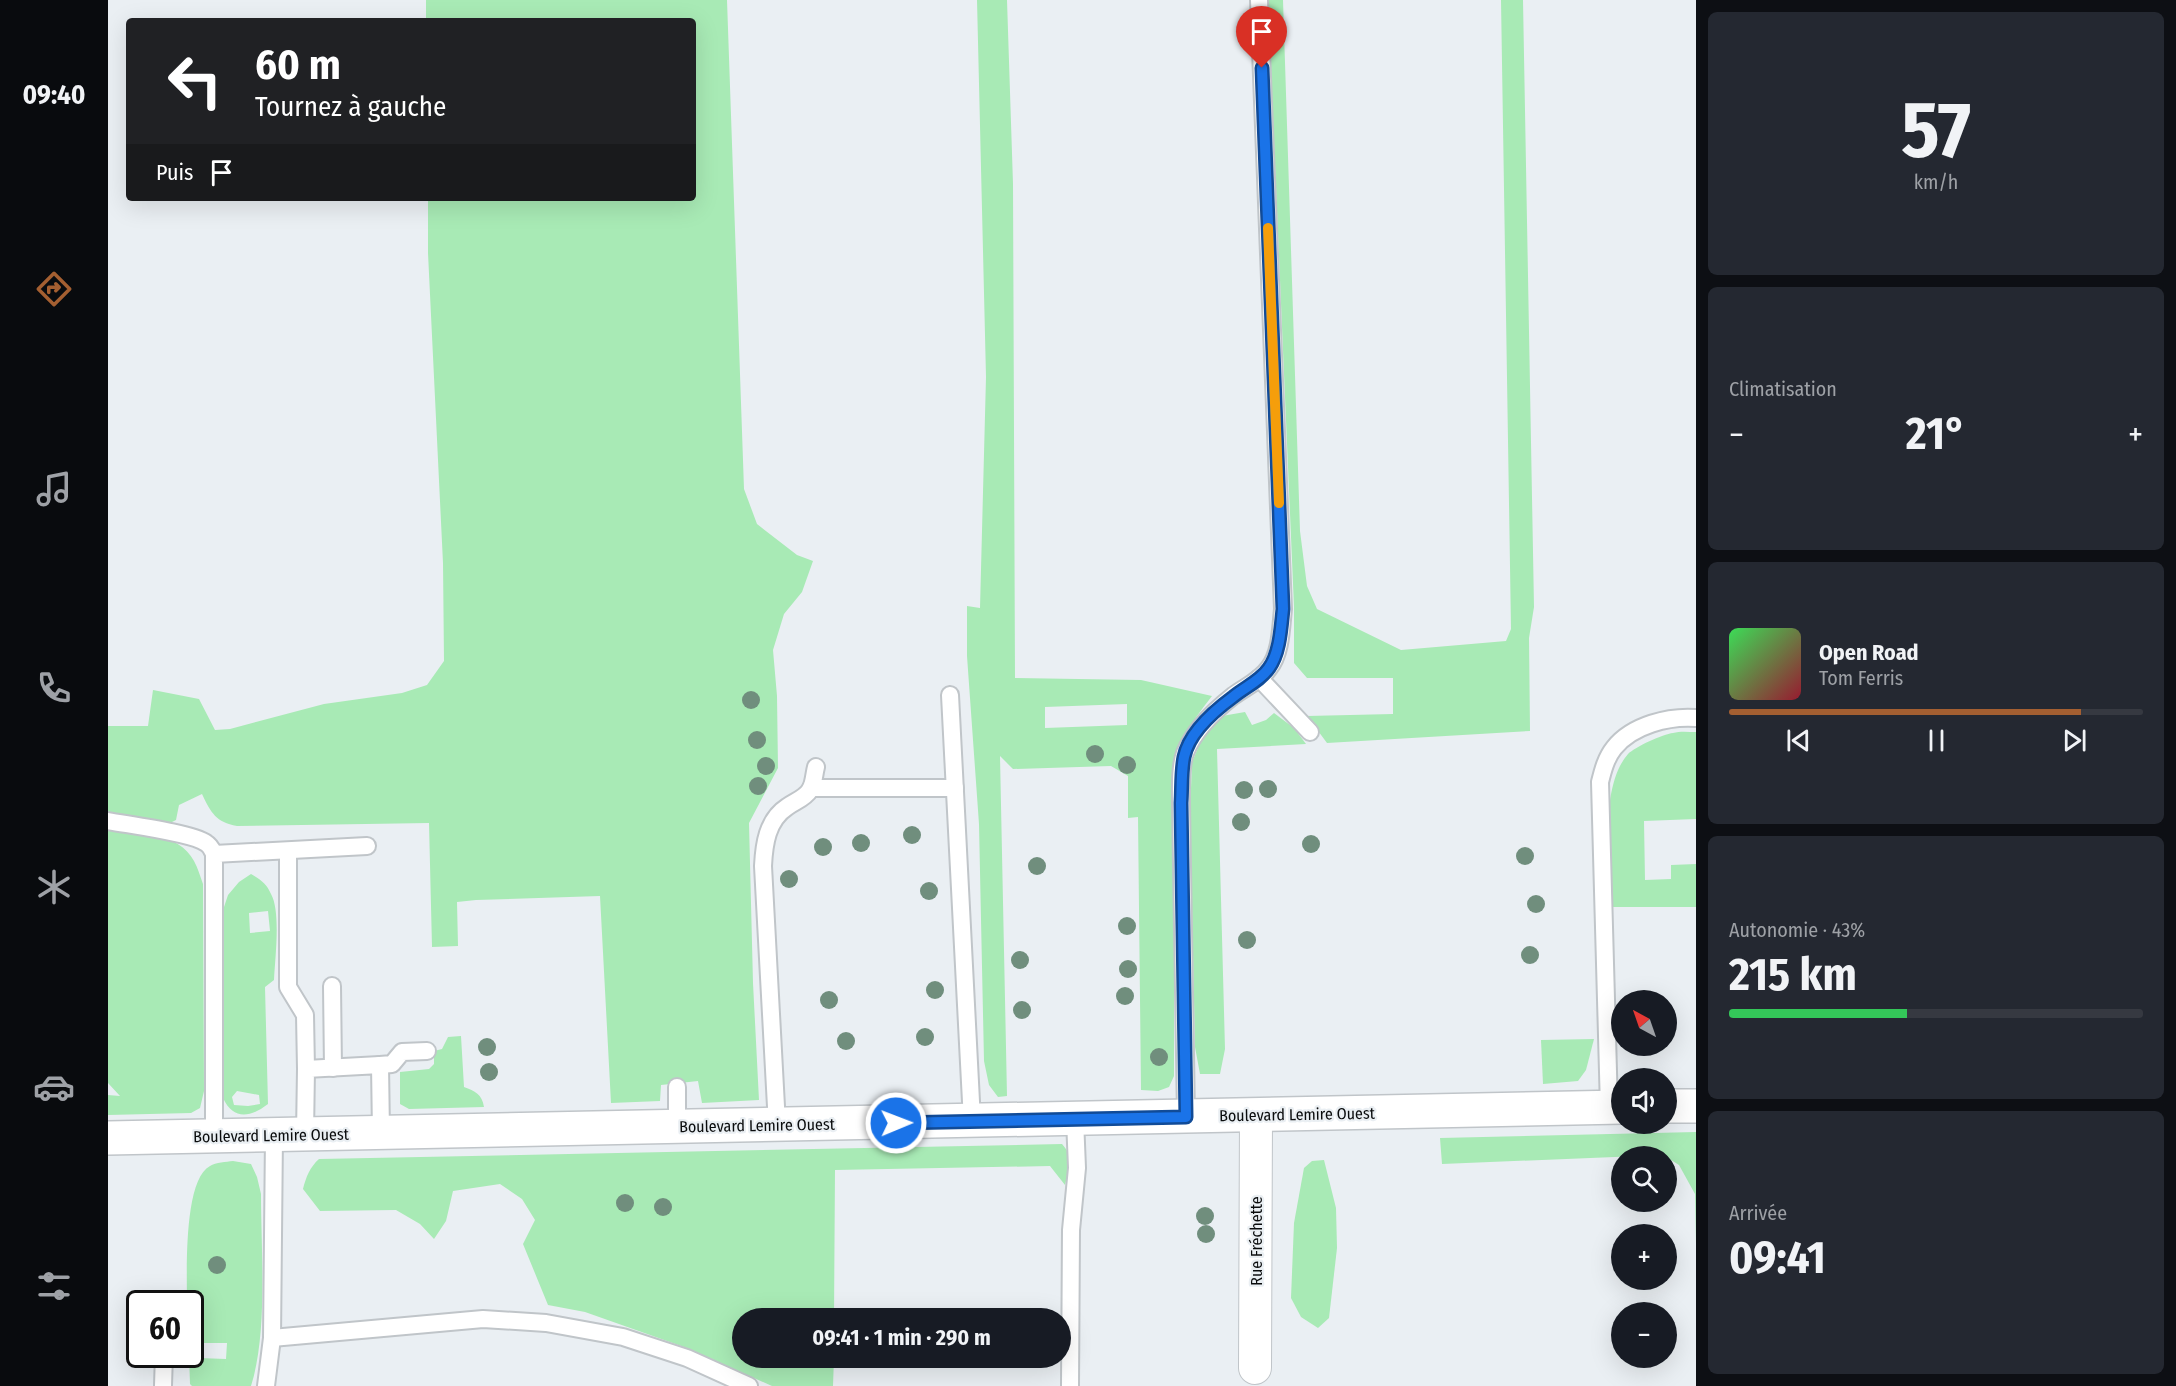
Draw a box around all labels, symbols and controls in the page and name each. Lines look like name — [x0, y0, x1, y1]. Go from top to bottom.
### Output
pin — [1236, 6, 1287, 68]
icon: arrive — [1245, 15, 1278, 48]
text: 60 m — [255, 40, 341, 90]
icon: left — [156, 42, 234, 120]
text: 09:40 — [22, 79, 86, 111]
text: 57 — [1901, 84, 1971, 178]
text: Tournez à gauche — [255, 91, 446, 123]
icon: arrive — [205, 156, 238, 189]
text: Puis — [156, 159, 193, 186]
text: km/h — [1914, 170, 1958, 194]
icon: directions — [33, 268, 75, 310]
text: Climatisation — [1729, 377, 1837, 401]
text: 21° — [1906, 407, 1966, 461]
text: − — [1729, 415, 1744, 455]
text: + — [2128, 415, 2143, 455]
icon: music — [33, 468, 75, 510]
text: Open Road — [1819, 639, 1919, 666]
text: Tom Ferris — [1819, 666, 1903, 690]
icon: phone — [33, 667, 75, 709]
icon: previous — [1782, 724, 1815, 757]
icon: pause — [1920, 724, 1953, 757]
icon: next — [2058, 724, 2091, 757]
icon: climate — [33, 866, 75, 908]
text: Autonomie · 43% — [1729, 918, 1865, 942]
text: 215 km — [1729, 948, 1857, 1002]
north arrow — [1611, 990, 1677, 1056]
map controls — [1611, 990, 1677, 1368]
icon: car — [33, 1066, 75, 1108]
button: sound — [1611, 1068, 1677, 1134]
position arrow — [864, 1091, 928, 1155]
street label: Boulevard Lemire Ouest — [1219, 1104, 1376, 1125]
street label: Boulevard Lemire Ouest — [679, 1115, 836, 1136]
street label: Boulevard Lemire Ouest — [193, 1125, 350, 1146]
button: search — [1611, 1146, 1677, 1212]
street label: Rue Fréchette — [1247, 1196, 1266, 1286]
text: Arrivée — [1729, 1201, 1787, 1225]
button: + — [1611, 1224, 1677, 1290]
text: 09:41 — [1729, 1231, 1826, 1285]
icon: filters — [33, 1265, 75, 1307]
speed limit sign: 60 — [126, 1290, 204, 1368]
button: − — [1611, 1302, 1677, 1368]
text: 09:41 · 1 min · 290 m — [812, 1324, 991, 1351]

